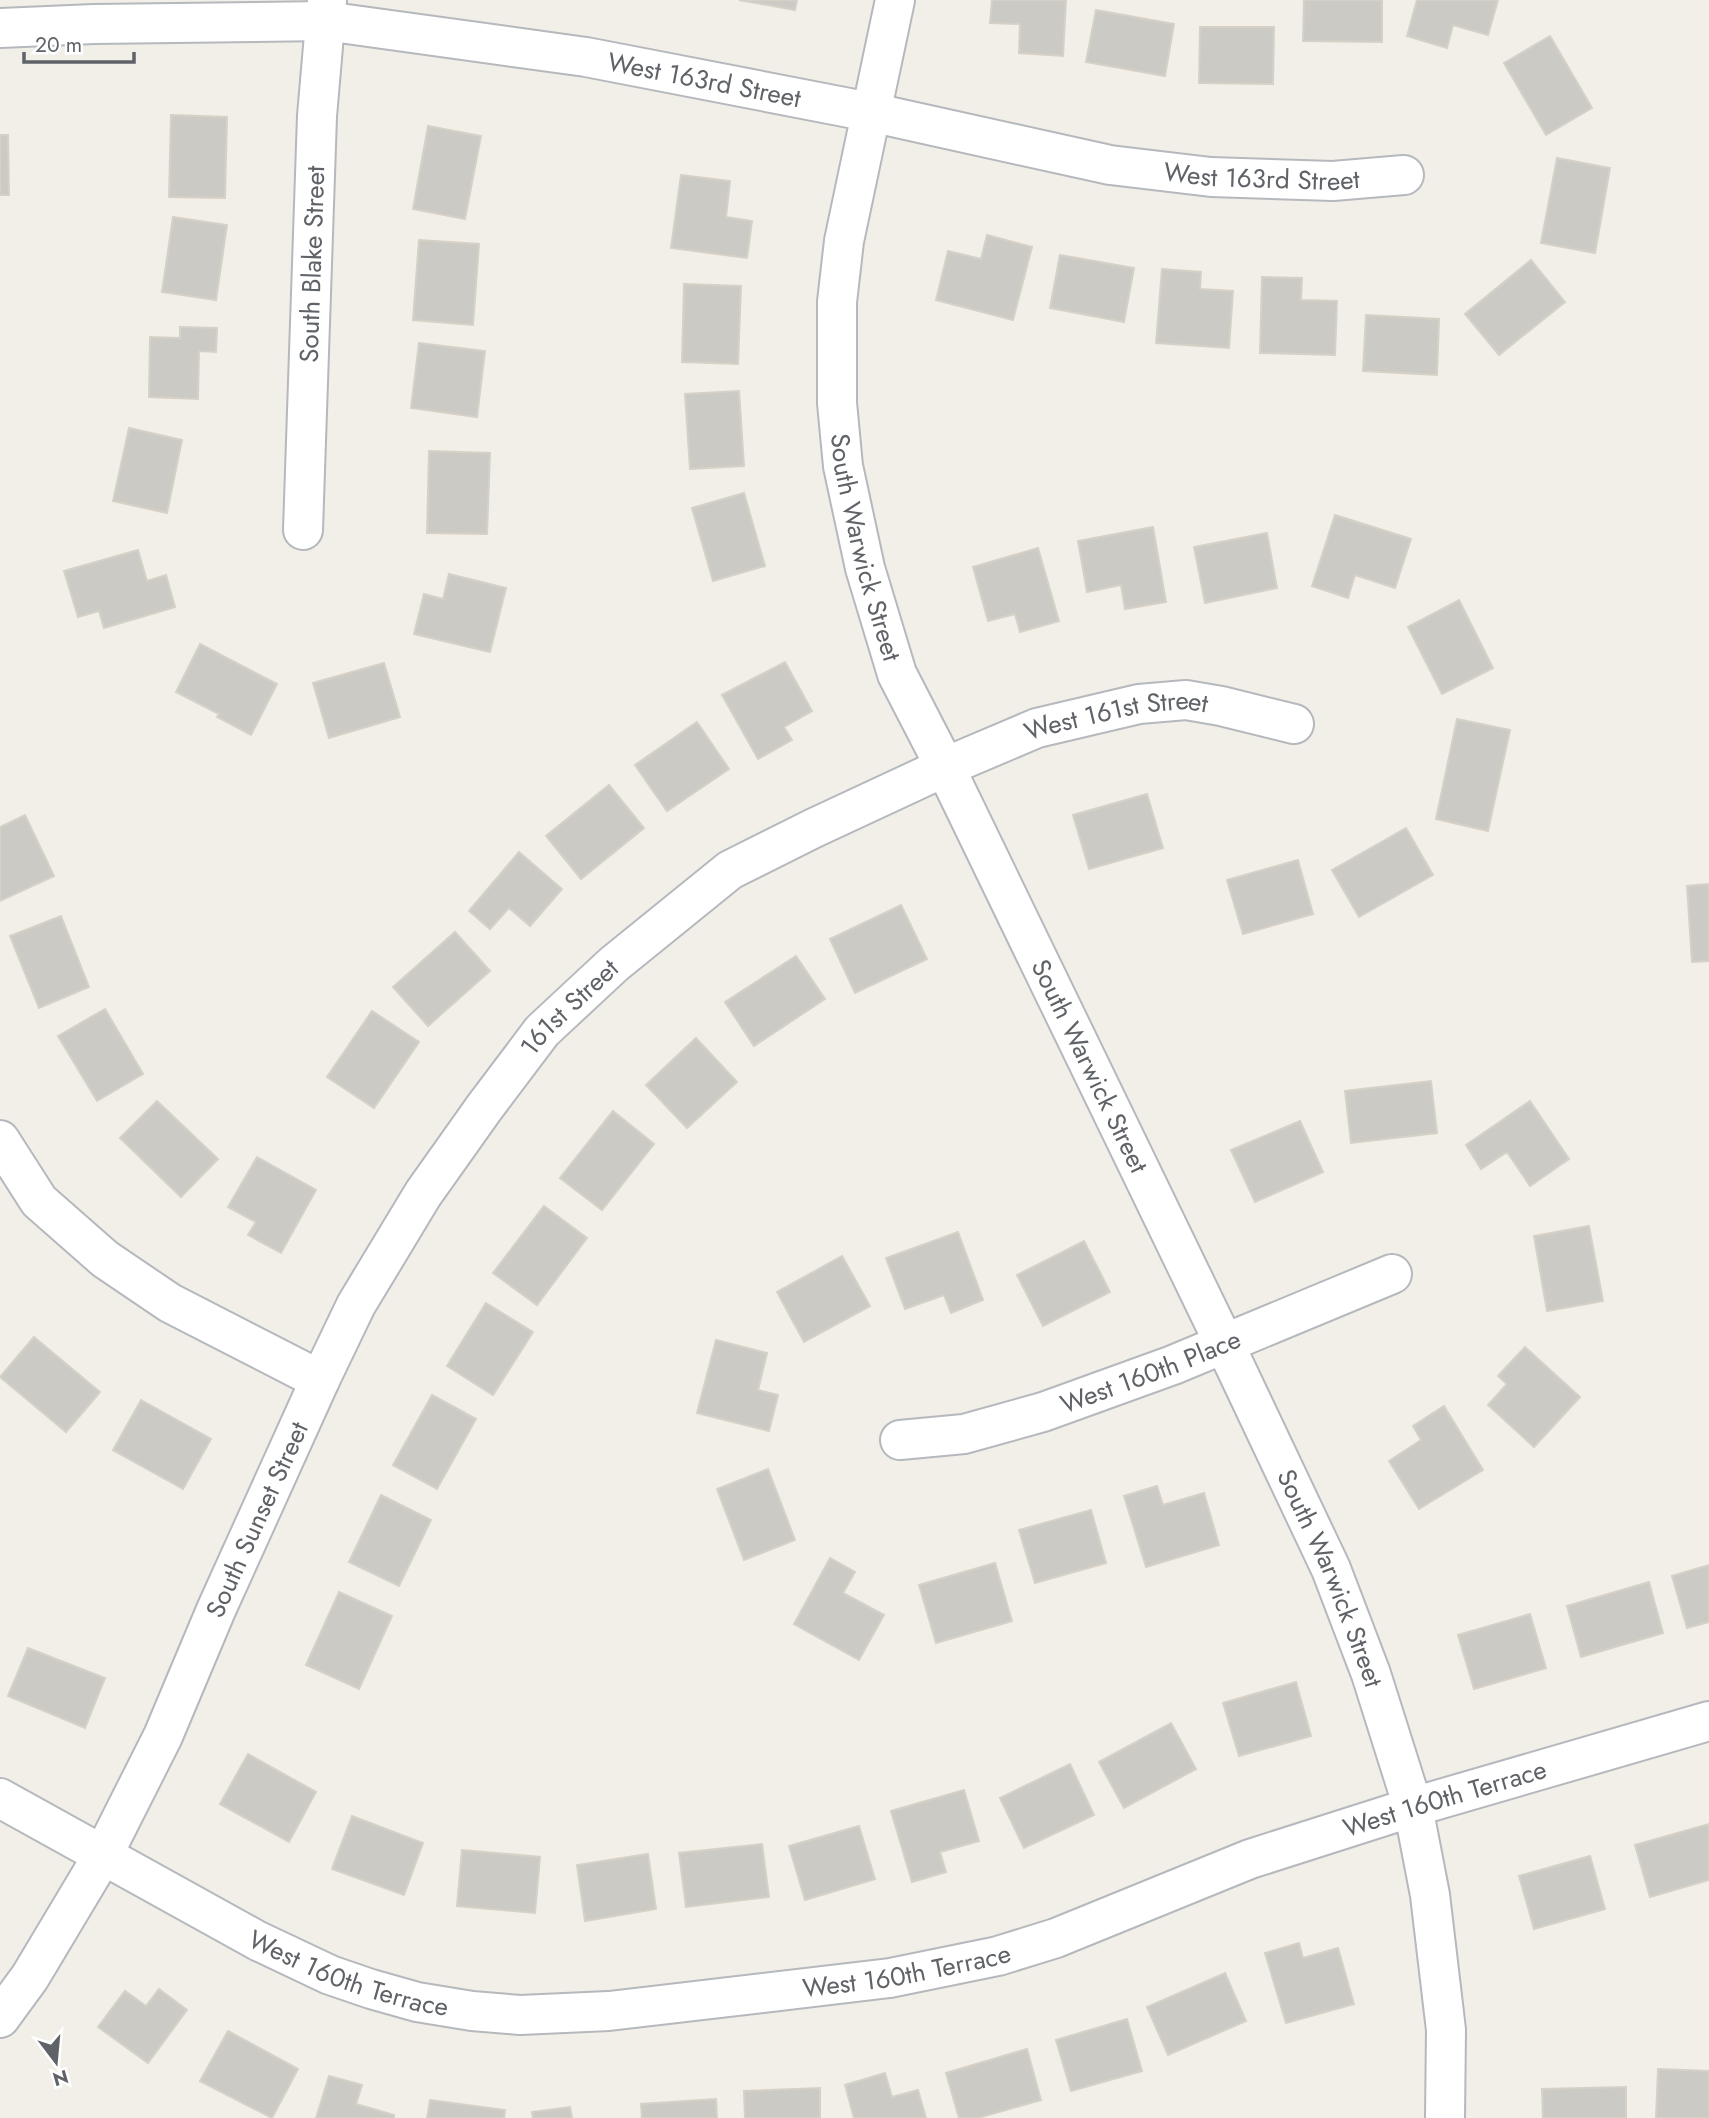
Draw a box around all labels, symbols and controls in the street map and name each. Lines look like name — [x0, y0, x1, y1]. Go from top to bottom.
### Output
scale bar — [24, 21, 135, 65]
text: 20 m — [35, 30, 82, 60]
street label: West 163rd Street — [604, 43, 805, 117]
street label: West 163rd Street — [1162, 153, 1362, 200]
street label: South Blake Street — [290, 164, 334, 363]
street label: South Warwick Street — [821, 432, 911, 666]
street label: West 161st Street — [1018, 681, 1212, 750]
street label: 161st Street — [511, 950, 628, 1064]
street label: South Warwick Street — [1022, 953, 1158, 1180]
street label: West 160th Place — [1055, 1320, 1246, 1423]
street label: South Sunset Street — [196, 1415, 318, 1624]
street label: South Warwick Street — [1267, 1463, 1393, 1692]
street label: West 160th Terrace — [1338, 1750, 1551, 1847]
street label: West 160th Terrace — [242, 1920, 451, 2026]
street label: West 160th Terrace — [800, 1934, 1016, 2007]
north arrow — [21, 2027, 91, 2097]
text: N — [50, 2063, 72, 2093]

